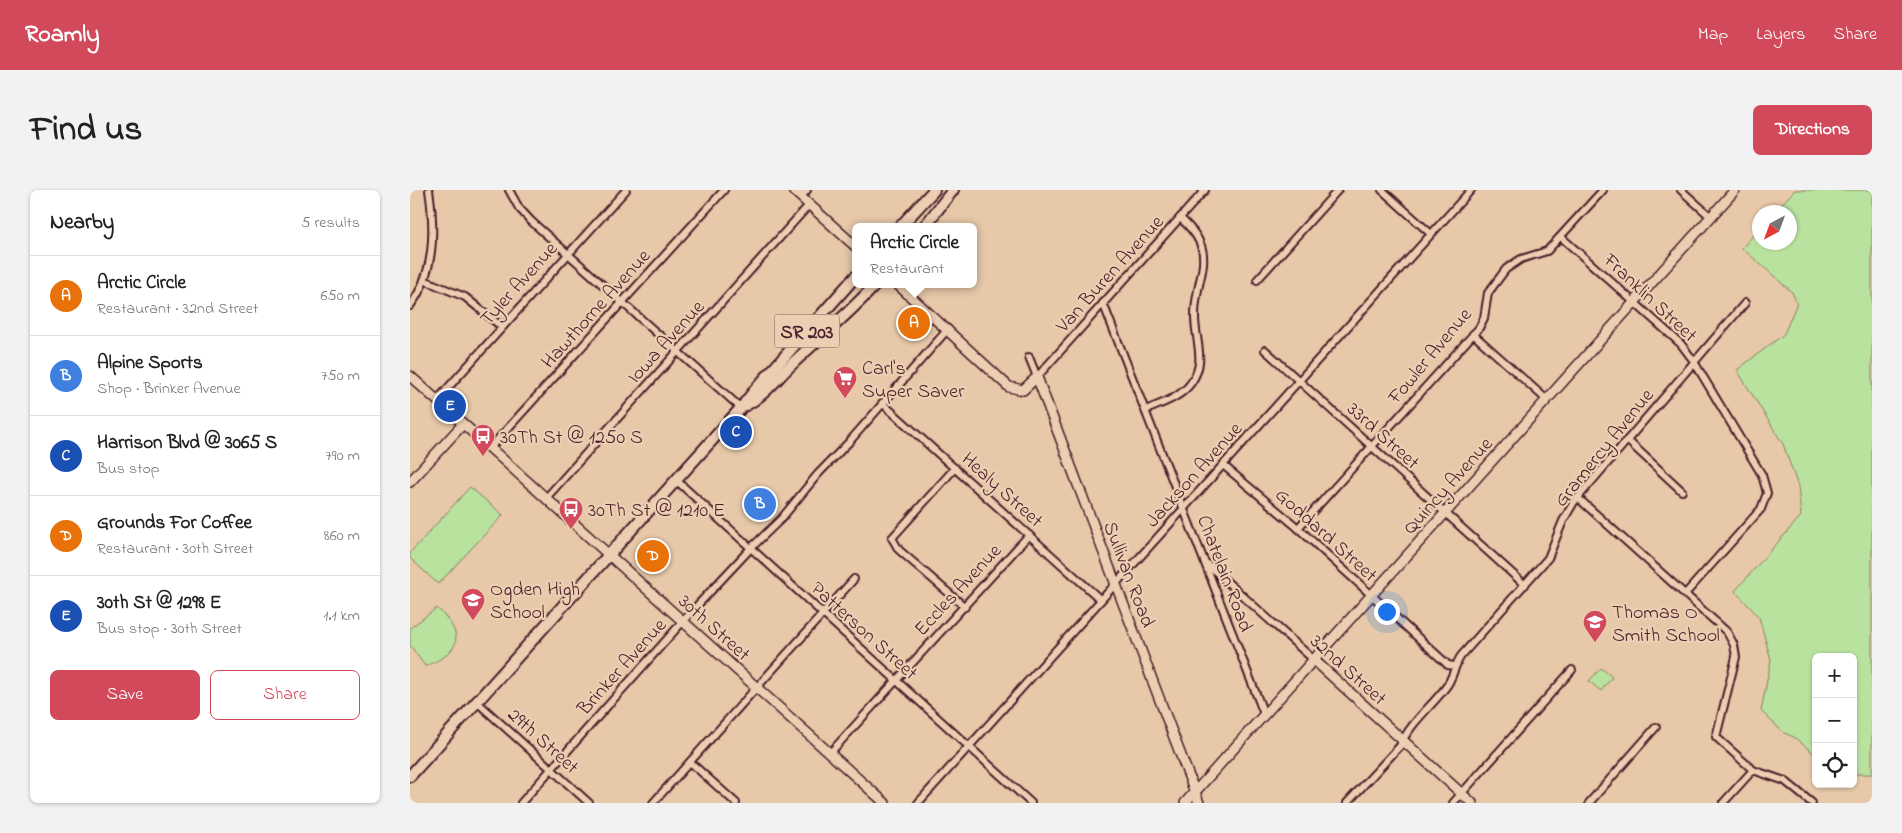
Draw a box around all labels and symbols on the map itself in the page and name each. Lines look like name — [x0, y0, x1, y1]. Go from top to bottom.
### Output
north arrow — [1752, 205, 1797, 250]
street label: Van Buren Avenue — [1049, 209, 1172, 341]
street label: Tyler Avenue — [474, 236, 566, 333]
street label: Hawthorne Avenue — [535, 243, 659, 376]
street label: Franklin Street — [1595, 247, 1703, 350]
street label: Iowa Avenue — [621, 294, 712, 391]
street label: Fowler Avenue — [1381, 302, 1480, 412]
pin: A — [898, 304, 930, 342]
road number: SR 203 — [774, 314, 840, 348]
place label: Carl's Super Saver — [862, 355, 965, 407]
supermarket icon: Carl's Super Saver — [832, 365, 858, 399]
street label: Gramercy Avenue — [1548, 383, 1662, 514]
pin: E — [434, 387, 466, 425]
street label: 33rd Street — [1339, 396, 1425, 478]
pin: C — [720, 413, 752, 451]
street label: Jackson Avenue — [1139, 416, 1250, 535]
bus stop icon: 30Th St @ 1250 S — [470, 423, 496, 457]
place label: 30Th St @ 1250 S — [500, 424, 643, 453]
street label: Quincy Avenue — [1397, 431, 1501, 542]
street label: Healy Street — [954, 446, 1049, 536]
street label: Goddard Street — [1268, 482, 1383, 590]
pin: B — [744, 485, 776, 523]
bus stop icon: 30Th St @ 1210 E — [558, 496, 584, 530]
place label: 30Th St @ 1210 E — [588, 497, 725, 526]
street label: Chatelain Road — [1188, 511, 1259, 637]
street label: Sullivan Road — [1094, 518, 1161, 632]
pin: D — [637, 537, 669, 575]
street label: Eccles Avenue — [908, 538, 1009, 643]
place label: Ogden High School — [490, 576, 580, 628]
street label: Patterson Street — [803, 576, 924, 688]
school or university icon: Ogden High School — [460, 587, 486, 621]
street label: 30th Street — [671, 588, 756, 669]
your location — [1374, 599, 1400, 625]
place label: Thomas O Smith School — [1612, 599, 1720, 651]
school or university icon: Thomas O Smith School — [1582, 609, 1608, 643]
street label: Brinker Avenue — [571, 613, 674, 723]
street label: 32nd Street — [1302, 628, 1392, 714]
street label: 29th Street — [500, 702, 585, 782]

